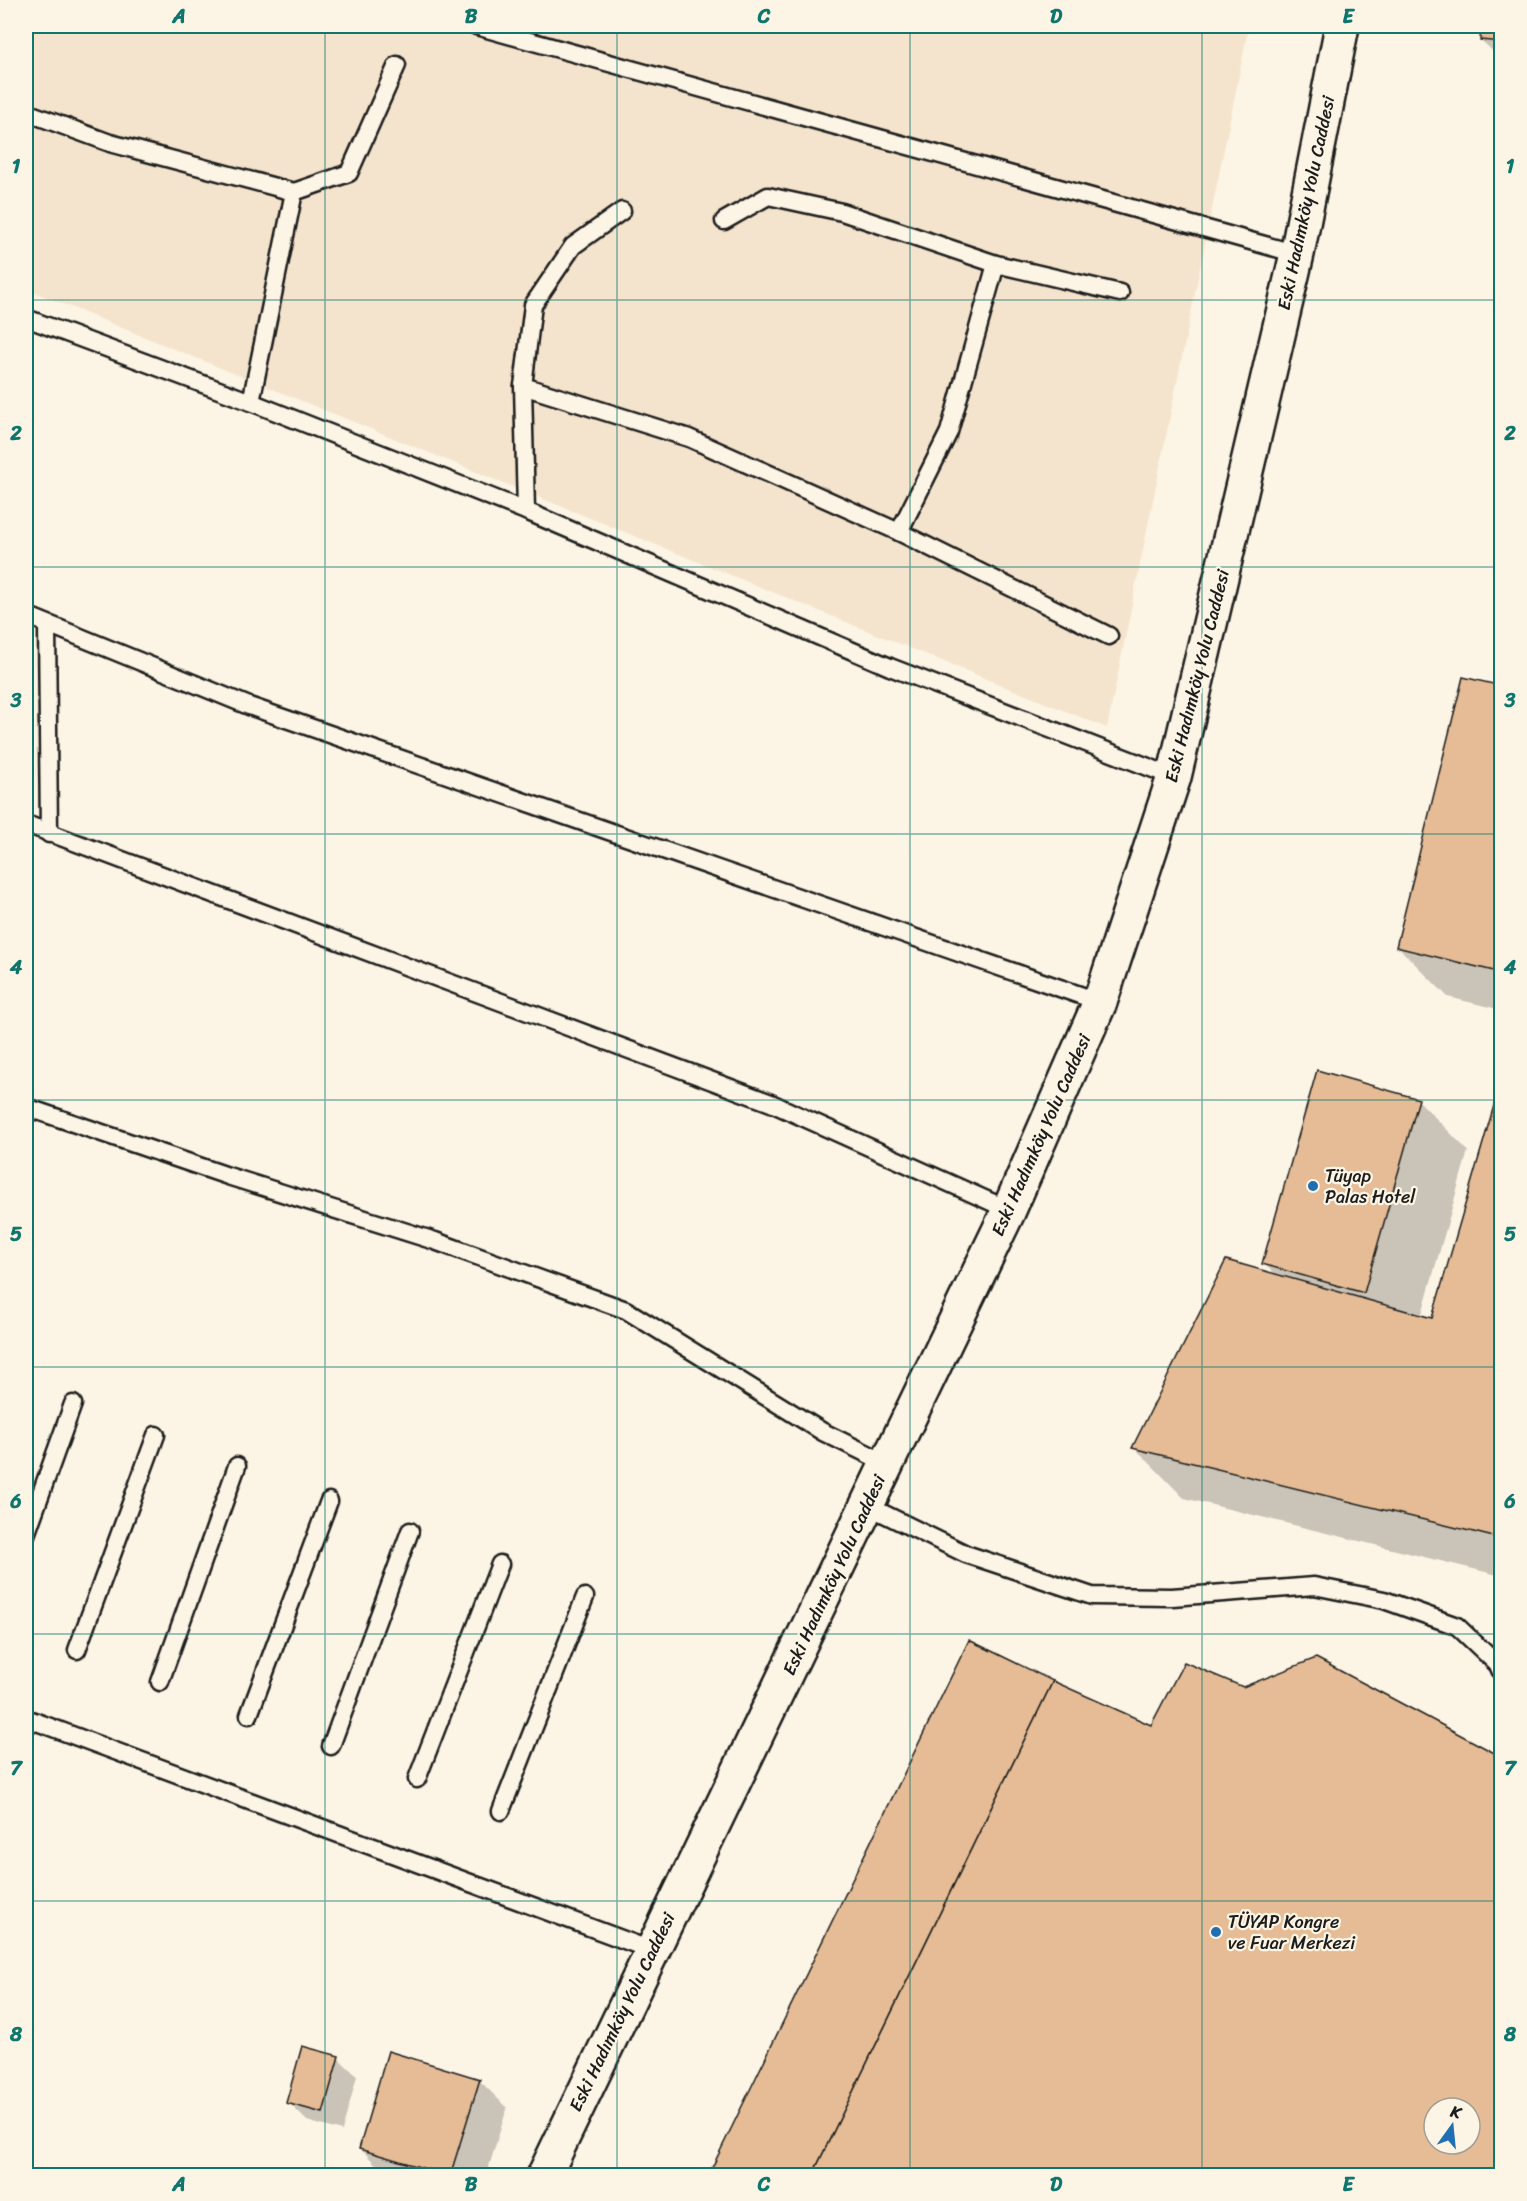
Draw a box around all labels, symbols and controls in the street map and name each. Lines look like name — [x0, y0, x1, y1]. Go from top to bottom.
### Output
text: A — [171, 0, 186, 34]
text: B — [465, 0, 478, 34]
text: C — [757, 0, 771, 34]
text: D — [1050, 0, 1063, 34]
text: E — [1342, 0, 1355, 34]
street label: Eski Hadımköy Yolu Caddesi — [1268, 92, 1345, 313]
text: 1 — [12, 149, 21, 184]
text: 1 — [1506, 149, 1515, 184]
text: 2 — [9, 416, 22, 451]
text: 2 — [1503, 416, 1516, 451]
street label: Eski Hadımköy Yolu Caddesi — [1155, 565, 1239, 786]
text: 3 — [10, 683, 22, 718]
text: 3 — [1504, 683, 1516, 718]
text: 4 — [9, 950, 23, 985]
text: 4 — [1503, 950, 1517, 985]
street label: Eski Hadımköy Yolu Caddesi — [982, 1028, 1100, 1241]
place label: Tüyap Palas Hotel — [1325, 1160, 1416, 1213]
marker: Tüyap Palas Hotel — [1306, 1179, 1320, 1193]
text: 5 — [10, 1217, 22, 1252]
text: 5 — [1504, 1217, 1516, 1252]
street label: Eski Hadımköy Yolu Caddesi — [773, 1468, 895, 1681]
text: 6 — [9, 1484, 22, 1519]
text: 6 — [1503, 1484, 1516, 1519]
text: 7 — [10, 1751, 23, 1786]
text: 7 — [1504, 1751, 1517, 1786]
street label: Eski Hadımköy Yolu Caddesi — [560, 1906, 685, 2117]
place label: TÜYAP Kongre ve Fuar Merkezi — [1228, 1906, 1356, 1959]
marker: TÜYAP Kongre ve Fuar Merkezi — [1209, 1925, 1223, 1939]
text: 8 — [9, 2017, 23, 2052]
text: 8 — [1503, 2017, 1517, 2052]
north arrow — [1422, 2096, 1482, 2156]
text: K — [1446, 2096, 1465, 2128]
text: A — [171, 2167, 186, 2201]
text: B — [465, 2167, 478, 2201]
text: C — [757, 2167, 771, 2201]
text: D — [1050, 2167, 1063, 2201]
text: E — [1342, 2167, 1355, 2201]

